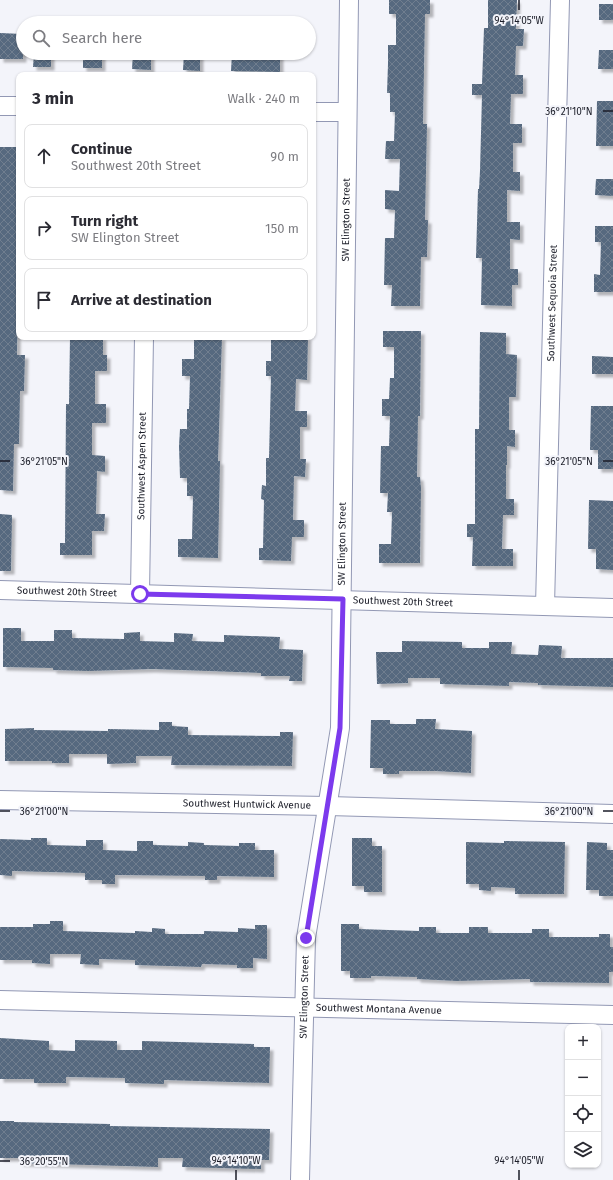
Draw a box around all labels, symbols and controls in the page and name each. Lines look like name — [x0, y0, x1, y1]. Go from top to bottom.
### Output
text: 94°14'05"W — [494, 15, 544, 27]
search box — [16, 16, 316, 60]
icon: search — [30, 27, 52, 49]
text: Search here — [62, 29, 142, 47]
text: 3 min — [32, 88, 74, 109]
text: Walk · 240 m — [227, 91, 300, 106]
text: 36°21'10"N — [545, 106, 593, 118]
text: Continue — [71, 140, 132, 158]
icon: ahead — [33, 145, 55, 167]
text: 90 m — [270, 149, 299, 164]
text: Southwest 20th Street — [71, 158, 201, 173]
street label: SW Elington Street — [340, 178, 353, 262]
text: Turn right — [71, 212, 138, 230]
icon: right — [33, 217, 55, 239]
text: 150 m — [265, 221, 299, 236]
text: SW Elington Street — [71, 230, 179, 245]
street label: Southwest Sequoia Street — [545, 244, 560, 362]
icon: arrive — [33, 289, 55, 311]
text: Arrive at destination — [71, 291, 212, 309]
street label: Southwest Aspen Street — [135, 412, 149, 520]
text: 36°21'05"N — [20, 456, 68, 468]
text: 36°21'05"N — [545, 456, 593, 468]
street label: SW Elington Street — [336, 502, 349, 586]
street label: Southwest 20th Street — [17, 585, 118, 599]
route start — [131, 585, 149, 603]
street label: Southwest 20th Street — [353, 594, 453, 609]
street label: Southwest Huntwick Avenue — [183, 797, 311, 812]
text: 36°21'00"N — [20, 806, 68, 818]
text: 36°21'00"N — [545, 806, 593, 818]
route end — [297, 929, 315, 947]
street label: SW Elington Street — [298, 955, 312, 1039]
street label: Southwest Montana Avenue — [316, 1002, 442, 1017]
map controls — [565, 1024, 601, 1168]
button: + — [565, 1024, 601, 1060]
button: − — [565, 1060, 601, 1096]
button: locate — [565, 1096, 601, 1132]
button: layers — [565, 1132, 601, 1168]
text: 94°14'10"W — [211, 1155, 261, 1167]
text: 94°14'05"W — [494, 1155, 544, 1167]
text: 36°20'55"N — [20, 1156, 68, 1168]

